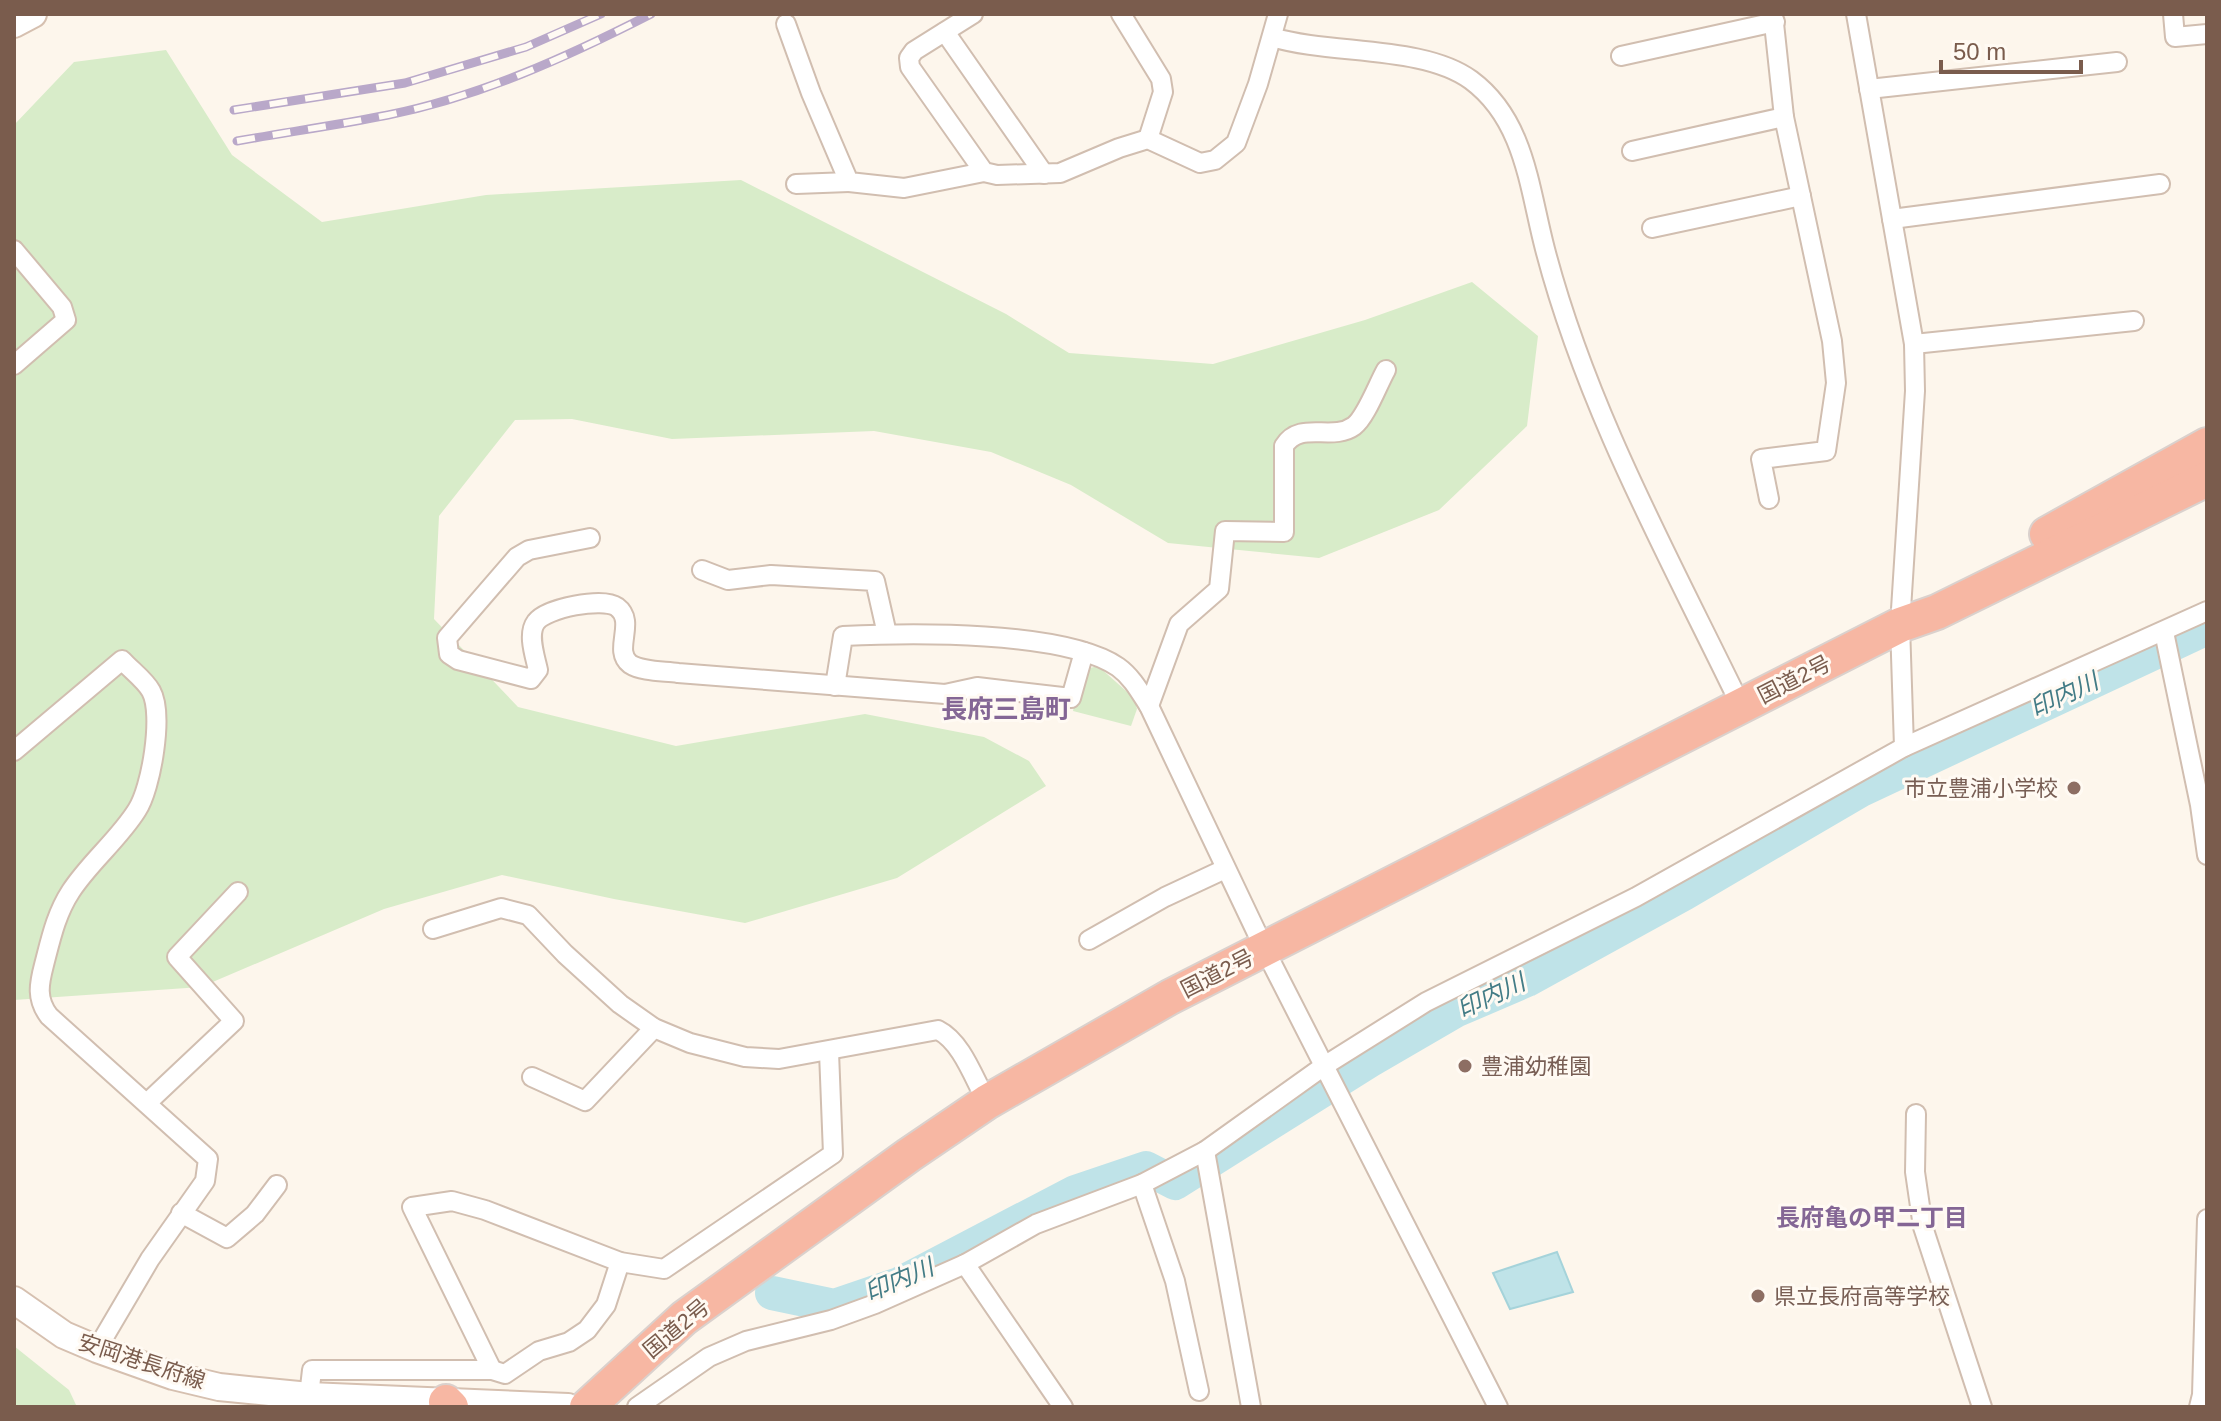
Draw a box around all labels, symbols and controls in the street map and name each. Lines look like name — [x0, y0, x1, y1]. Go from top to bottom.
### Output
scale bar — [1941, 24, 2081, 74]
text: 50 m — [1953, 38, 2006, 65]
street label: 国道2号 — [1754, 651, 1835, 708]
water label: 印内川 — [2025, 666, 2105, 722]
district label: 長府三島町 — [941, 694, 1071, 724]
place label: 市立豊浦小学校 — [1904, 776, 2058, 801]
marker: 市立豊浦小学校 — [2065, 779, 2083, 797]
street label: 国道2号 — [1177, 945, 1258, 1002]
water label: 印内川 — [1452, 967, 1532, 1023]
place label: 豊浦幼稚園 — [1481, 1054, 1591, 1079]
marker: 豊浦幼稚園 — [1456, 1057, 1474, 1075]
district label: 長府亀の甲二丁目 — [1776, 1204, 1968, 1231]
water label: 印内川 — [860, 1252, 940, 1306]
place label: 県立長府高等学校 — [1774, 1284, 1950, 1309]
marker: 県立長府高等学校 — [1749, 1287, 1767, 1305]
street label: 国道2号 — [638, 1294, 714, 1363]
street label: 安岡港長府線 — [75, 1329, 208, 1394]

